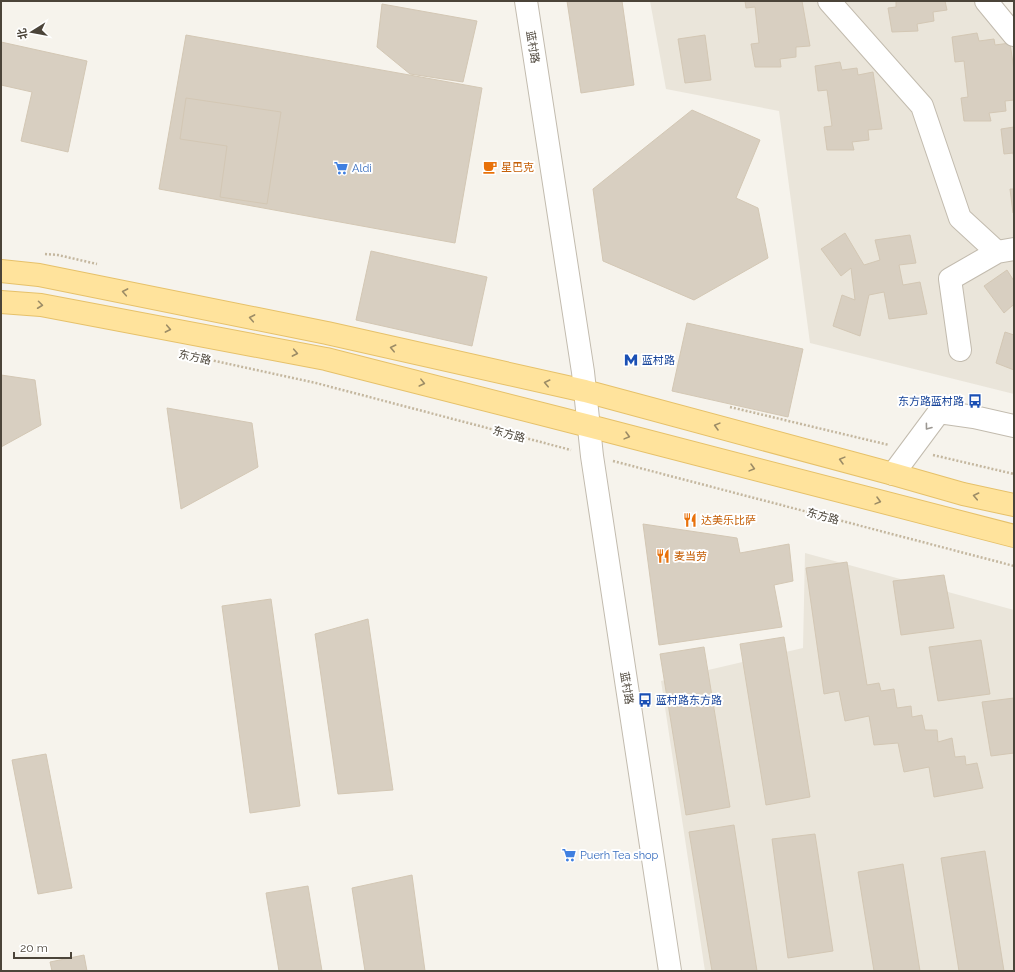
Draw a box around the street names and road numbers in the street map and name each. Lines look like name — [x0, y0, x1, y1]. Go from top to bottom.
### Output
street label: 蓝村路 — [524, 30, 542, 64]
street label: 东方路 — [177, 348, 212, 367]
street label: 东方路 — [491, 424, 526, 445]
street label: 东方路 — [805, 506, 840, 527]
street label: 蓝村路 — [618, 671, 636, 705]

